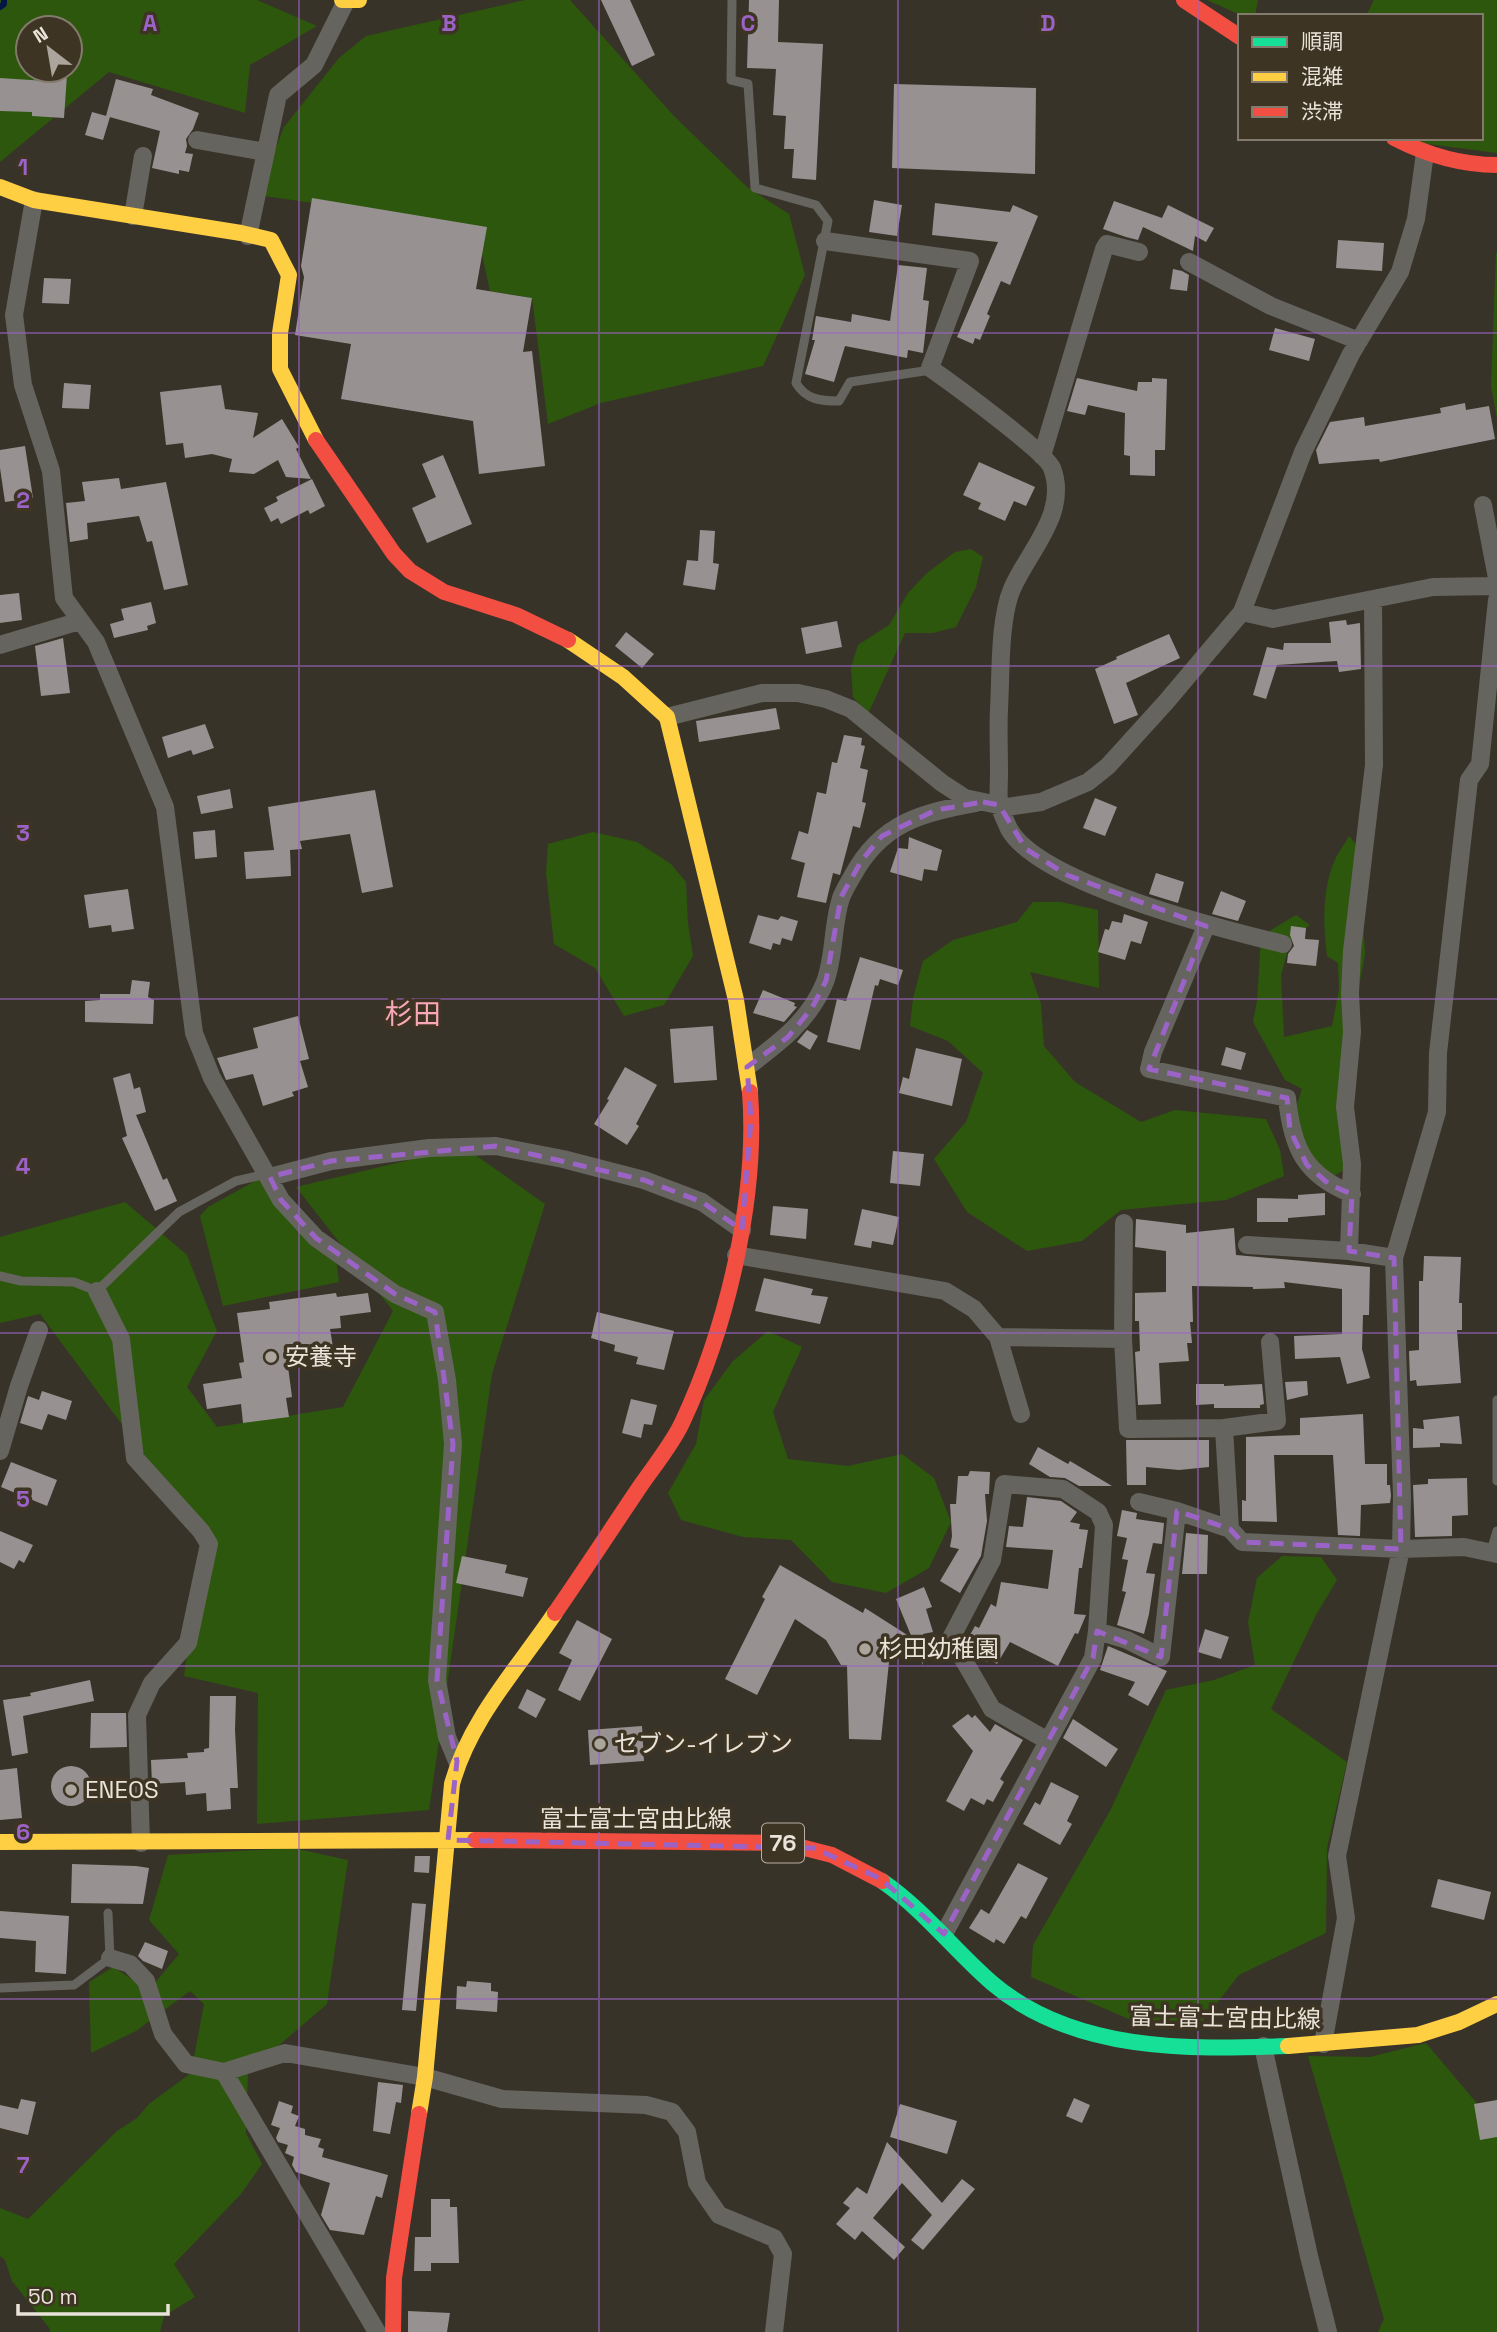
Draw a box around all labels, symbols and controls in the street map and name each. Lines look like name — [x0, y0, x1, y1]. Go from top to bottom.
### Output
text: A — [143, 8, 158, 38]
text: B — [441, 8, 457, 38]
text: C — [741, 8, 755, 38]
text: D — [1040, 8, 1056, 38]
north arrow — [14, 14, 84, 84]
legend — [1238, 14, 1483, 140]
text: N — [29, 21, 52, 49]
text: 順調 — [1301, 28, 1343, 55]
text: 混雑 — [1301, 63, 1343, 90]
text: 渋滞 — [1301, 98, 1343, 125]
text: 1 — [18, 152, 28, 182]
text: 2 — [16, 485, 30, 515]
text: 3 — [16, 818, 30, 848]
district label: 杉田 — [385, 996, 441, 1032]
text: 4 — [16, 1151, 31, 1181]
place label: 安養寺 — [285, 1341, 357, 1372]
marker: 安養寺 — [263, 1349, 279, 1365]
text: 5 — [16, 1484, 30, 1514]
place label: 杉田幼稚園 — [879, 1633, 999, 1664]
marker: 杉田幼稚園 — [857, 1641, 873, 1657]
place label: セブン-イレブン — [614, 1728, 793, 1759]
marker: セブン-イレブン — [592, 1736, 608, 1752]
place label: ENEOS — [85, 1774, 159, 1805]
marker: ENEOS — [63, 1782, 79, 1798]
street label: 富士富士宮由比線 — [540, 1803, 732, 1834]
text: 6 — [16, 1817, 30, 1847]
road number: 76 — [762, 1824, 804, 1862]
street label: 富士富士宮由比線 — [1129, 2000, 1321, 2035]
text: 7 — [17, 2150, 30, 2180]
scale bar — [18, 2272, 168, 2316]
text: 50 m — [28, 2283, 78, 2310]

